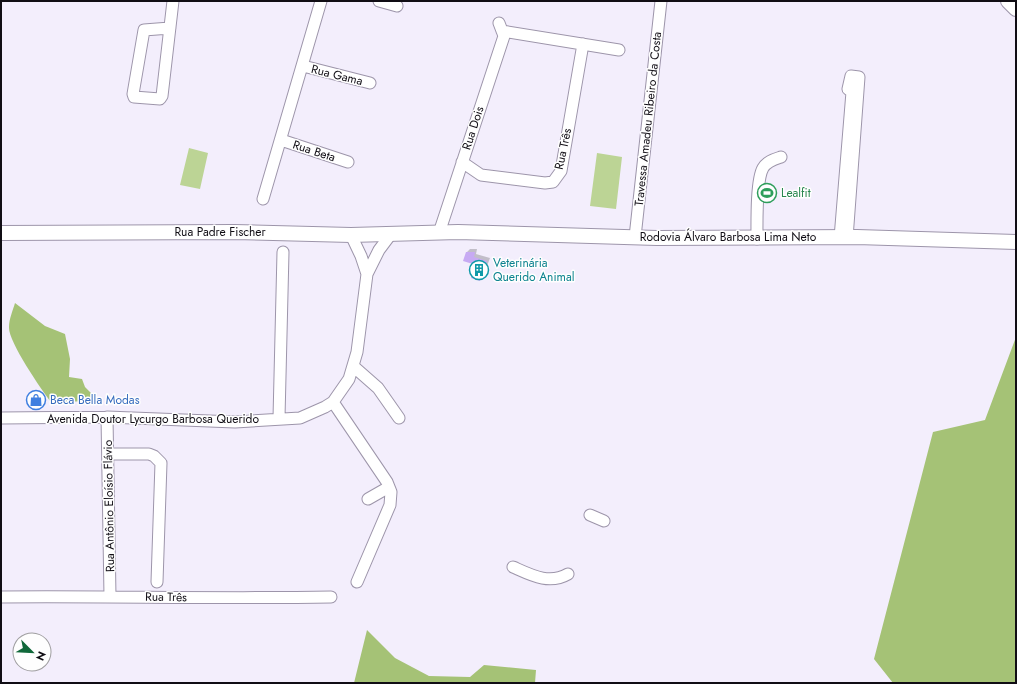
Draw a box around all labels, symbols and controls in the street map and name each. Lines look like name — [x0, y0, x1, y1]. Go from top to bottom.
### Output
street label: Travessa Amadeu Ribeiro da Costa — [630, 31, 666, 207]
street label: Rua Gama — [309, 60, 365, 90]
street label: Rua Dois — [457, 104, 489, 152]
street label: Rua Três — [550, 126, 576, 171]
street label: Rua Beta — [290, 136, 338, 166]
sports icon: Lealfit — [756, 182, 778, 204]
place label: Lealfit — [781, 184, 811, 202]
street label: Rua Padre Fischer — [174, 223, 266, 241]
street label: Rodovia Álvaro Barbosa Lima Neto — [640, 228, 817, 246]
place label: Veterinária Querido Animal — [493, 254, 574, 286]
building icon: Veterinária Querido Animal — [468, 259, 490, 281]
shop icon: Beca Bella Modas — [25, 389, 47, 411]
place label: Beca Bella Modas — [50, 391, 140, 409]
street label: Avenida Doutor Lycurgo Barbosa Querido — [47, 410, 259, 428]
street label: Rua Antônio Eloísio Flávio — [99, 439, 119, 572]
street label: Rua Três — [145, 588, 187, 606]
north arrow — [12, 632, 52, 672]
text: N — [32, 649, 50, 663]

